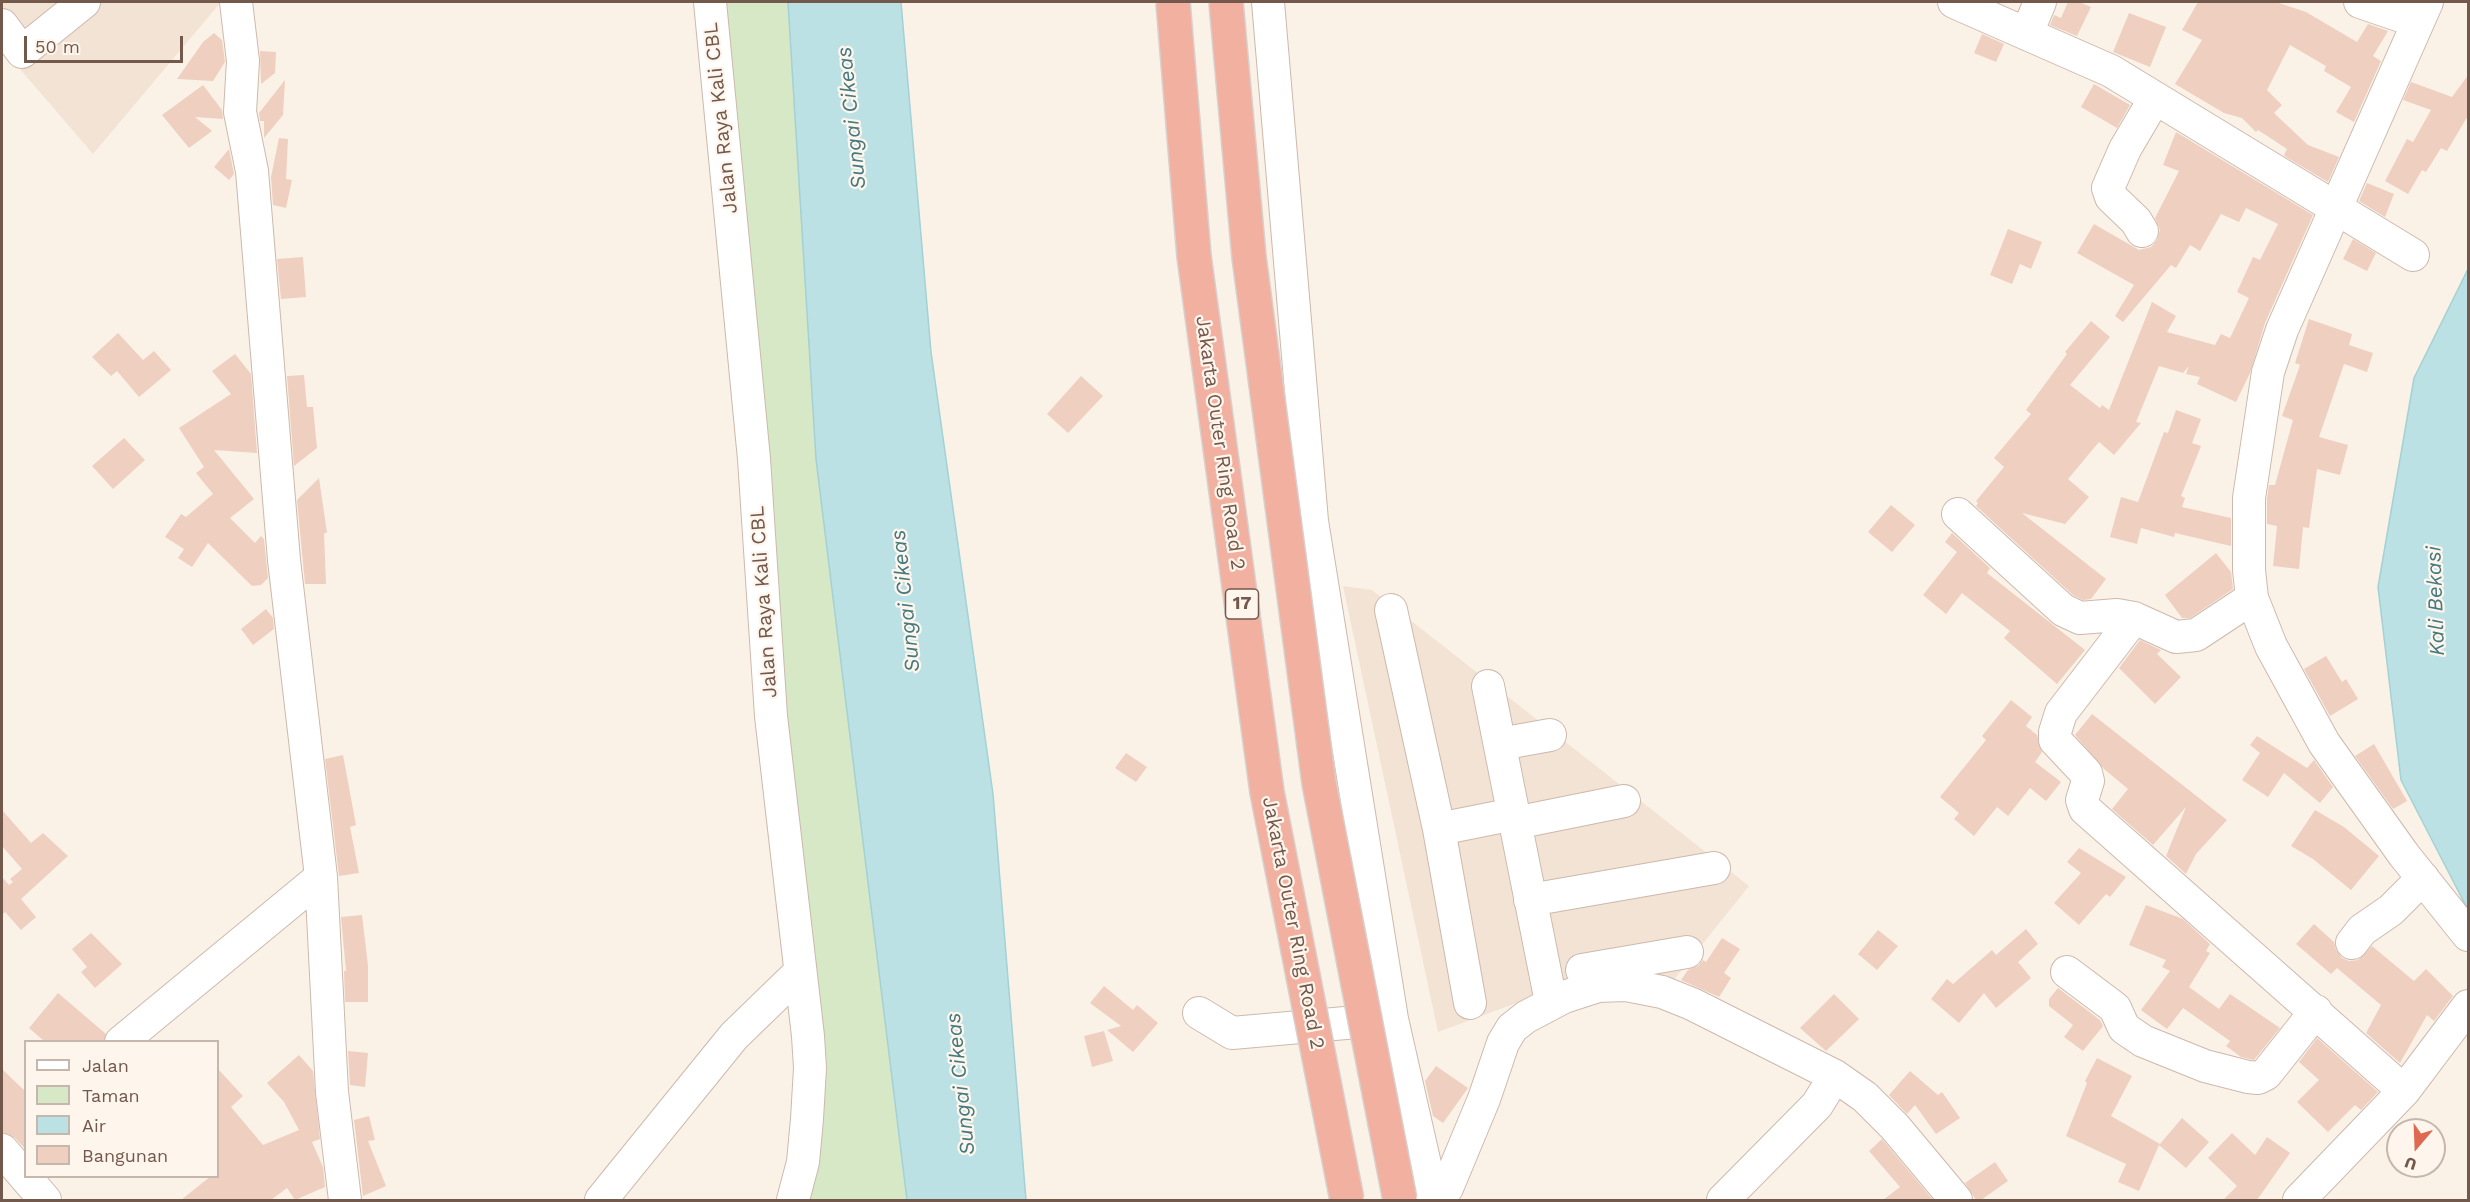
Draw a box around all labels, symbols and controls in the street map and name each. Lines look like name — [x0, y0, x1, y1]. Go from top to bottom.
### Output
street label: Jalan Raya Kali CBL — [699, 21, 743, 215]
scale bar — [27, 24, 186, 62]
text: 50 m — [35, 36, 80, 57]
water label: Sungai Cikeas — [832, 46, 872, 190]
street label: Jakarta Outer Ring Road 2 — [1190, 314, 1250, 572]
street label: Jalan Raya Kali CBL — [745, 505, 783, 699]
water label: Sungai Cikeas — [886, 529, 926, 673]
water label: Kali Bekasi — [2421, 546, 2451, 656]
road number: 17 — [1226, 589, 1258, 619]
street label: Jakarta Outer Ring Road 2 — [1257, 795, 1329, 1051]
water label: Sungai Cikeas — [941, 1012, 981, 1156]
legend — [24, 1040, 219, 1178]
text: Jalan — [82, 1055, 129, 1076]
text: Taman — [82, 1085, 140, 1106]
text: Air — [82, 1115, 106, 1136]
north arrow — [2386, 1118, 2446, 1178]
text: Bangunan — [82, 1145, 168, 1166]
text: U — [2402, 1153, 2419, 1174]

